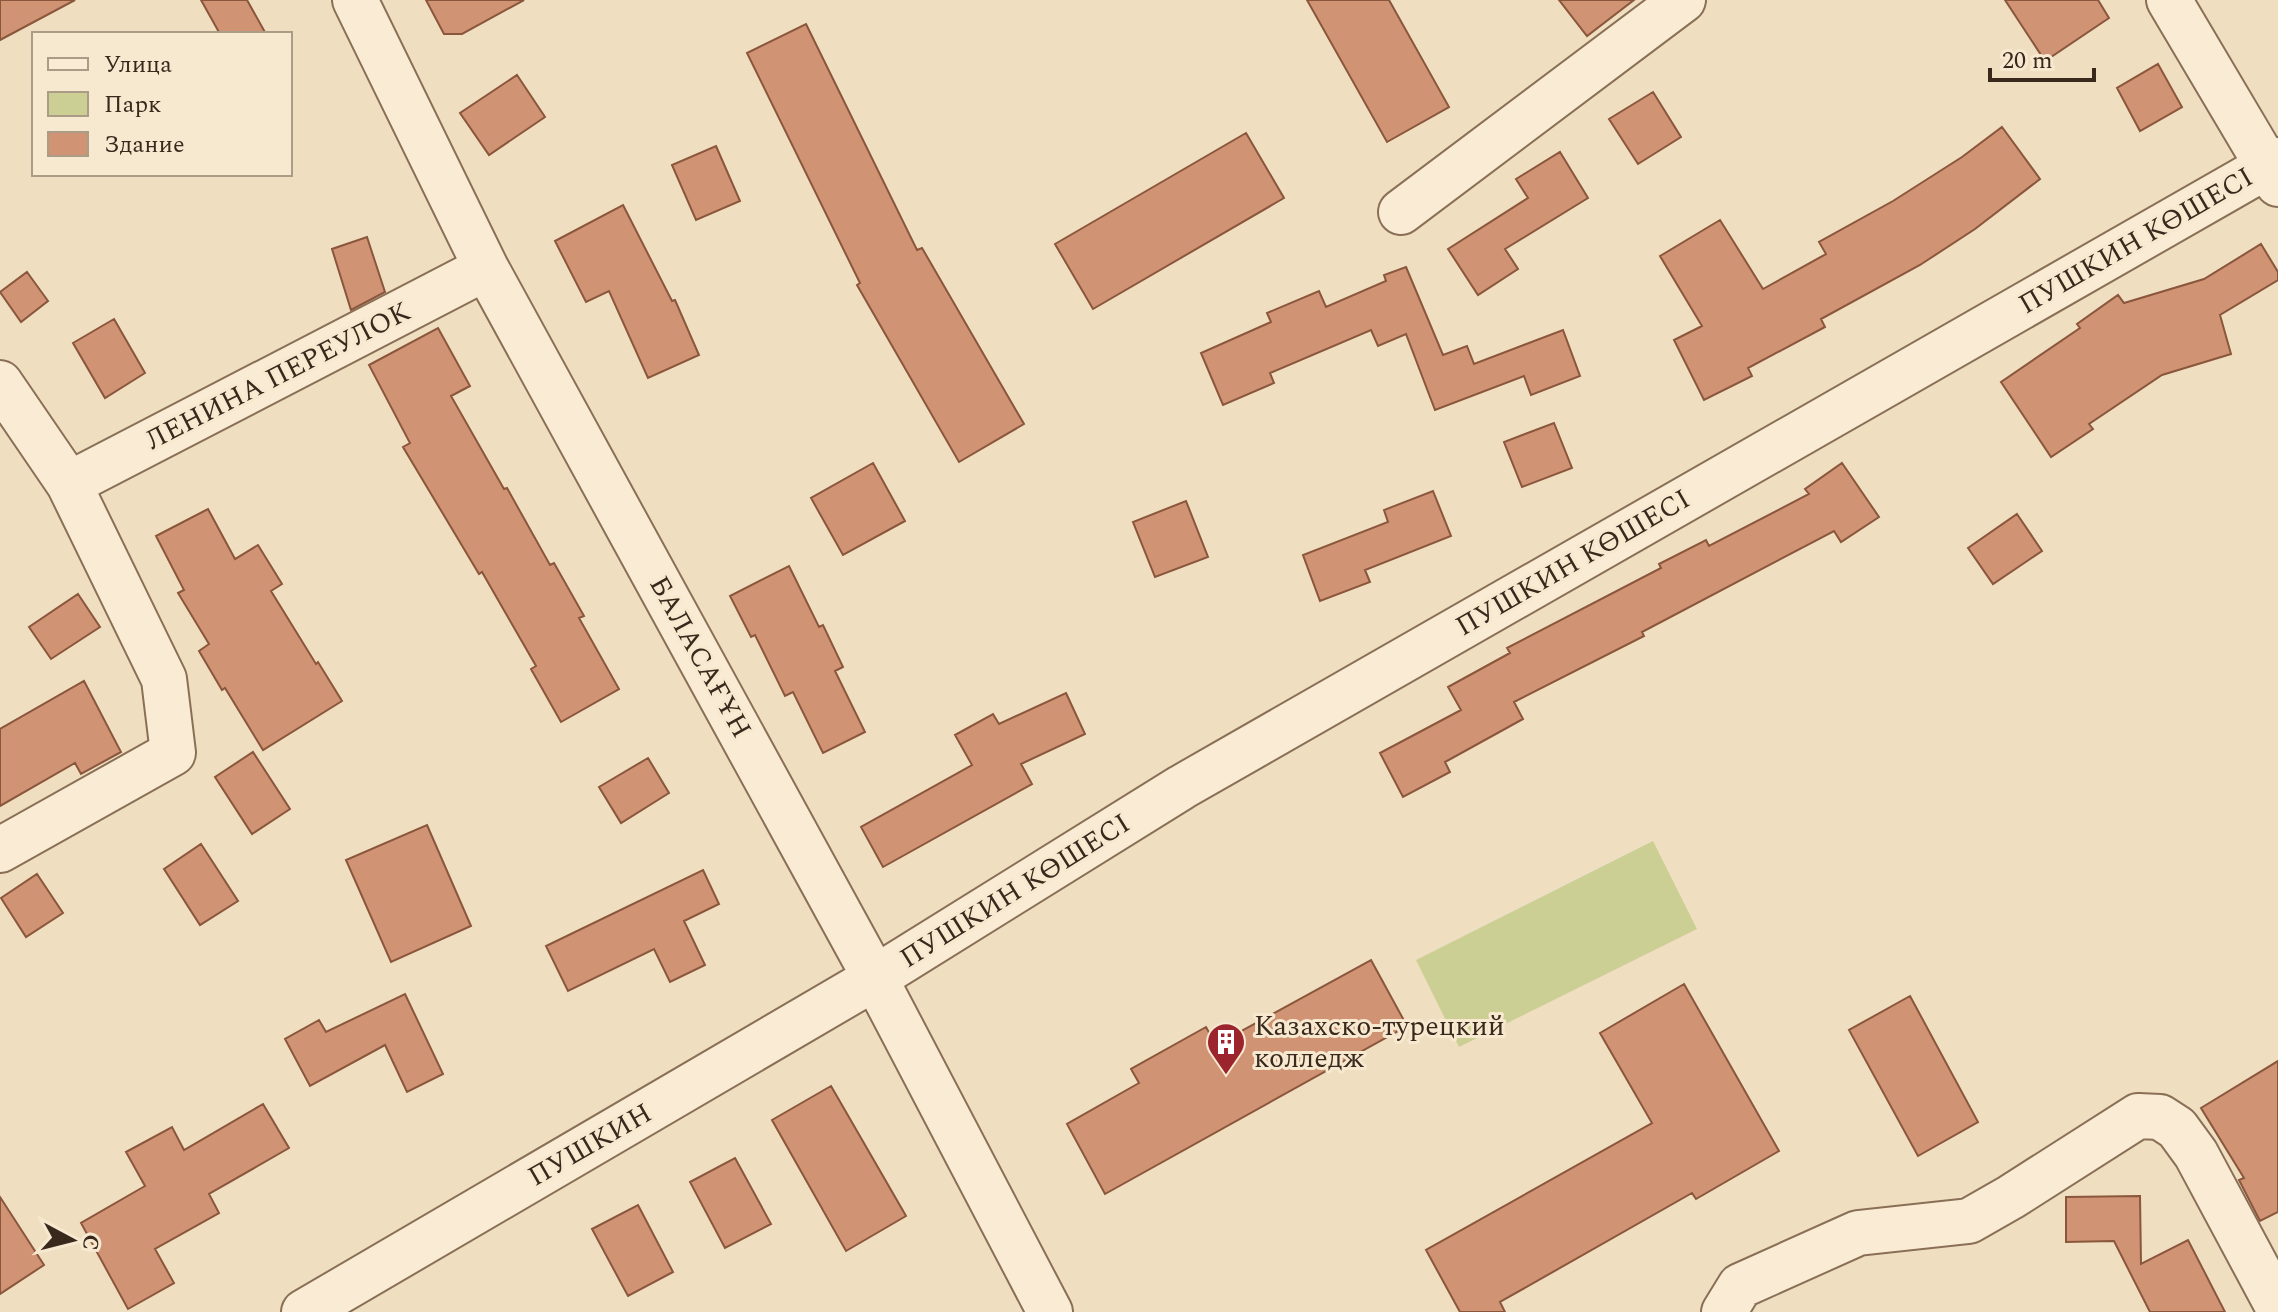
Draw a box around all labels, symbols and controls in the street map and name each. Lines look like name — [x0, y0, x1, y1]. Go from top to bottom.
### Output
legend — [32, 32, 292, 176]
scale bar — [1990, 32, 2094, 82]
text: 20 m — [2002, 43, 2053, 79]
text: Улица — [104, 47, 172, 83]
text: Парк — [104, 87, 161, 123]
text: Здание — [104, 127, 185, 163]
street label: ПУШКИН КӨШЕСІ — [2011, 156, 2261, 326]
street label: ЛЕНИНА ПЕРЕУЛОК — [138, 290, 418, 462]
street label: ПУШКИН КӨШЕСІ — [1448, 478, 1698, 648]
street label: БАЛАСАҒҰН — [638, 568, 762, 746]
street label: ПУШКИН КӨШЕСІ — [891, 803, 1139, 979]
place label: Казахско-турецкий колледж — [1254, 1005, 1505, 1080]
building icon: Казахско-турецкий колледж — [1205, 1021, 1247, 1076]
street label: ПУШКИН — [520, 1092, 660, 1198]
north arrow — [32, 1200, 112, 1280]
text: С — [73, 1232, 108, 1252]

